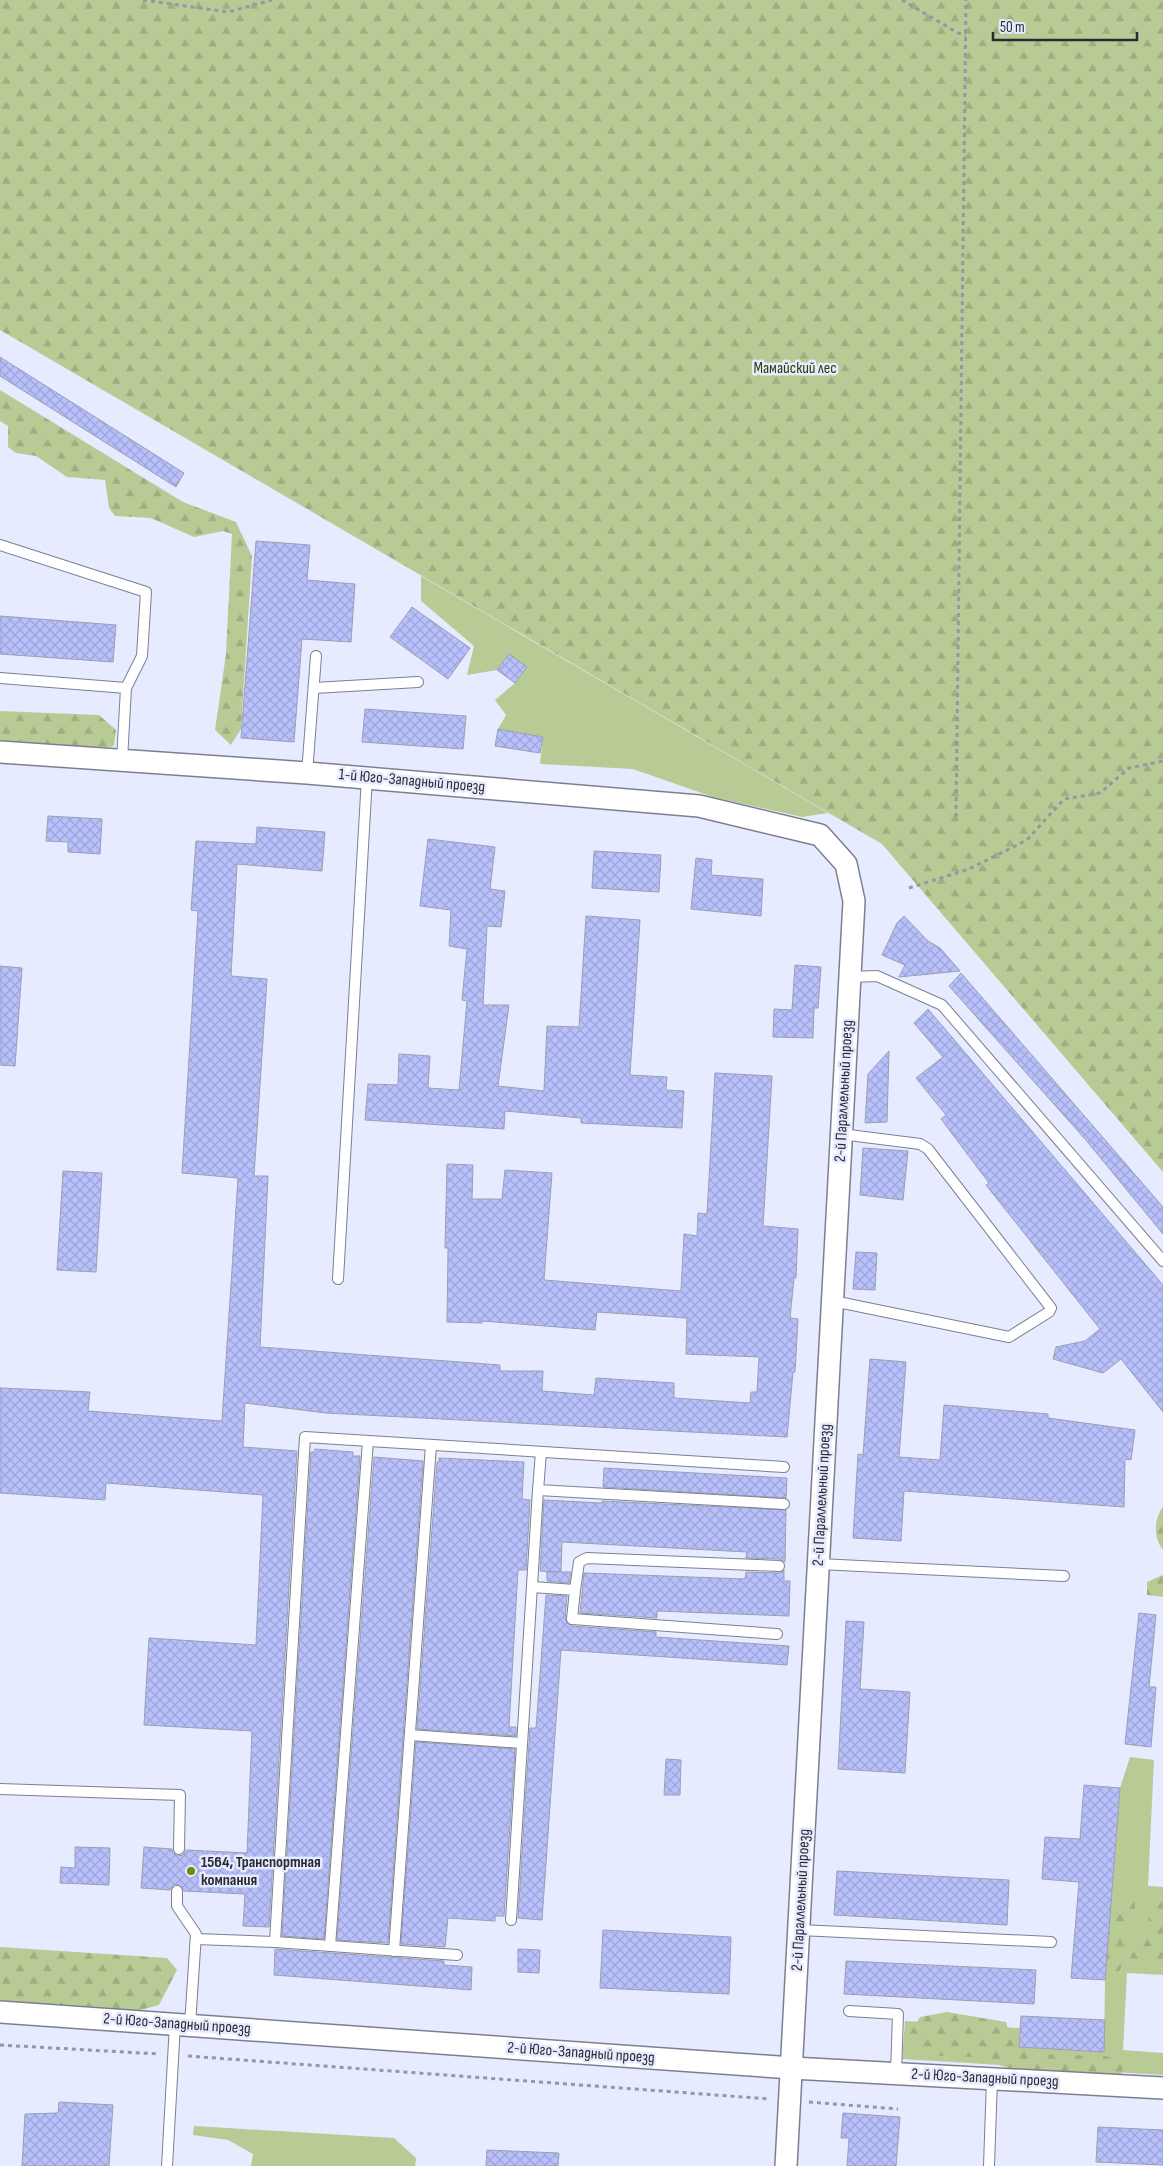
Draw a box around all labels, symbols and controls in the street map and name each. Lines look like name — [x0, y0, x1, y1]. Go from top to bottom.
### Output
scale bar — [993, 10, 1137, 42]
text: 50 m — [1000, 18, 1025, 37]
park label: Мамайский лес — [753, 359, 837, 378]
street label: 1-й Юго-Западный проезд — [338, 765, 486, 797]
street label: 2-й Параллельный проезд — [831, 1019, 857, 1163]
street label: 2-й Параллельный проезд — [809, 1423, 835, 1567]
street label: 2-й Параллельный проезд — [788, 1828, 814, 1972]
place label: 1564, Транспортная компания — [201, 1853, 321, 1890]
marker: 1564, Транспортная компания — [185, 1865, 197, 1877]
street label: 2-й Юго-Западный проезд — [103, 2009, 251, 2039]
street label: 2-й Юго-Западный проезд — [507, 2038, 655, 2068]
street label: 2-й Юго-Западный проезд — [911, 2065, 1059, 2091]

